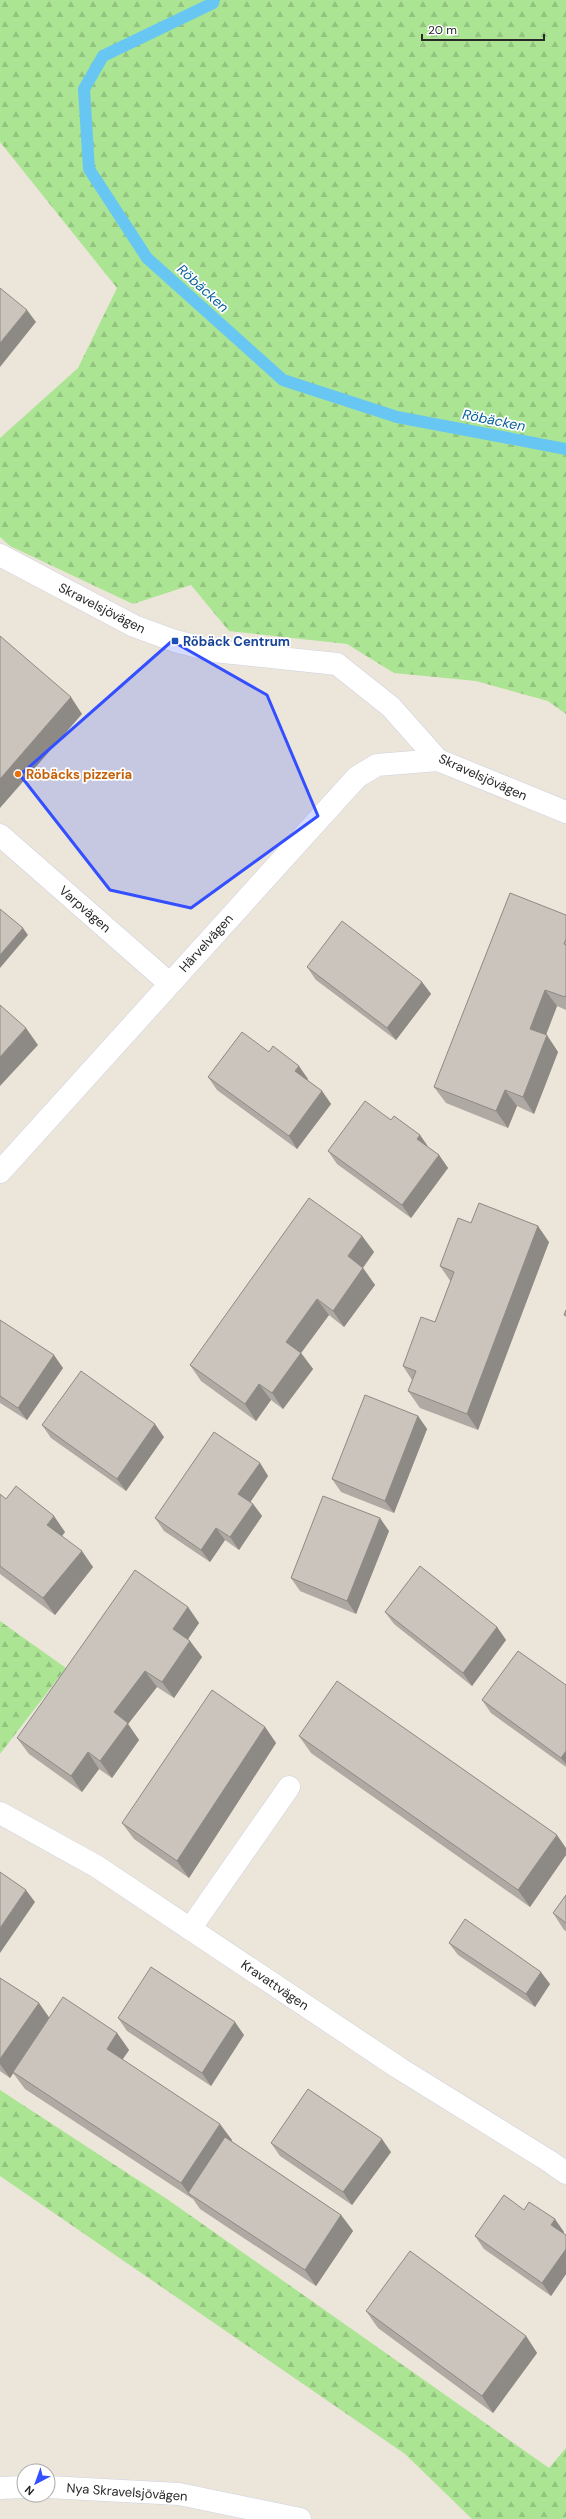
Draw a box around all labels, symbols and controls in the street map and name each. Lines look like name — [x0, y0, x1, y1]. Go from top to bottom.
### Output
scale bar — [422, 16, 544, 42]
text: 20 m — [428, 22, 457, 38]
water label: Röbäcken — [173, 260, 233, 316]
water label: Röbäcken — [461, 405, 527, 435]
street label: Skravelsjövägen — [56, 579, 148, 637]
place label: Röbäck Centrum — [183, 633, 290, 650]
marker: Röbäck Centrum — [170, 636, 180, 646]
street label: Skravelsjövägen — [436, 750, 530, 804]
place label: Röbäcks pizzeria — [26, 766, 132, 783]
marker: Röbäcks pizzeria — [13, 769, 23, 779]
street label: Varpvägen — [56, 882, 114, 936]
street label: Härvelvägen — [175, 910, 237, 976]
street label: Kravattvägen — [238, 1956, 312, 2014]
north arrow — [16, 2463, 56, 2503]
street label: Nya Skravelsjövägen — [66, 2479, 188, 2505]
text: N — [22, 2483, 37, 2498]

